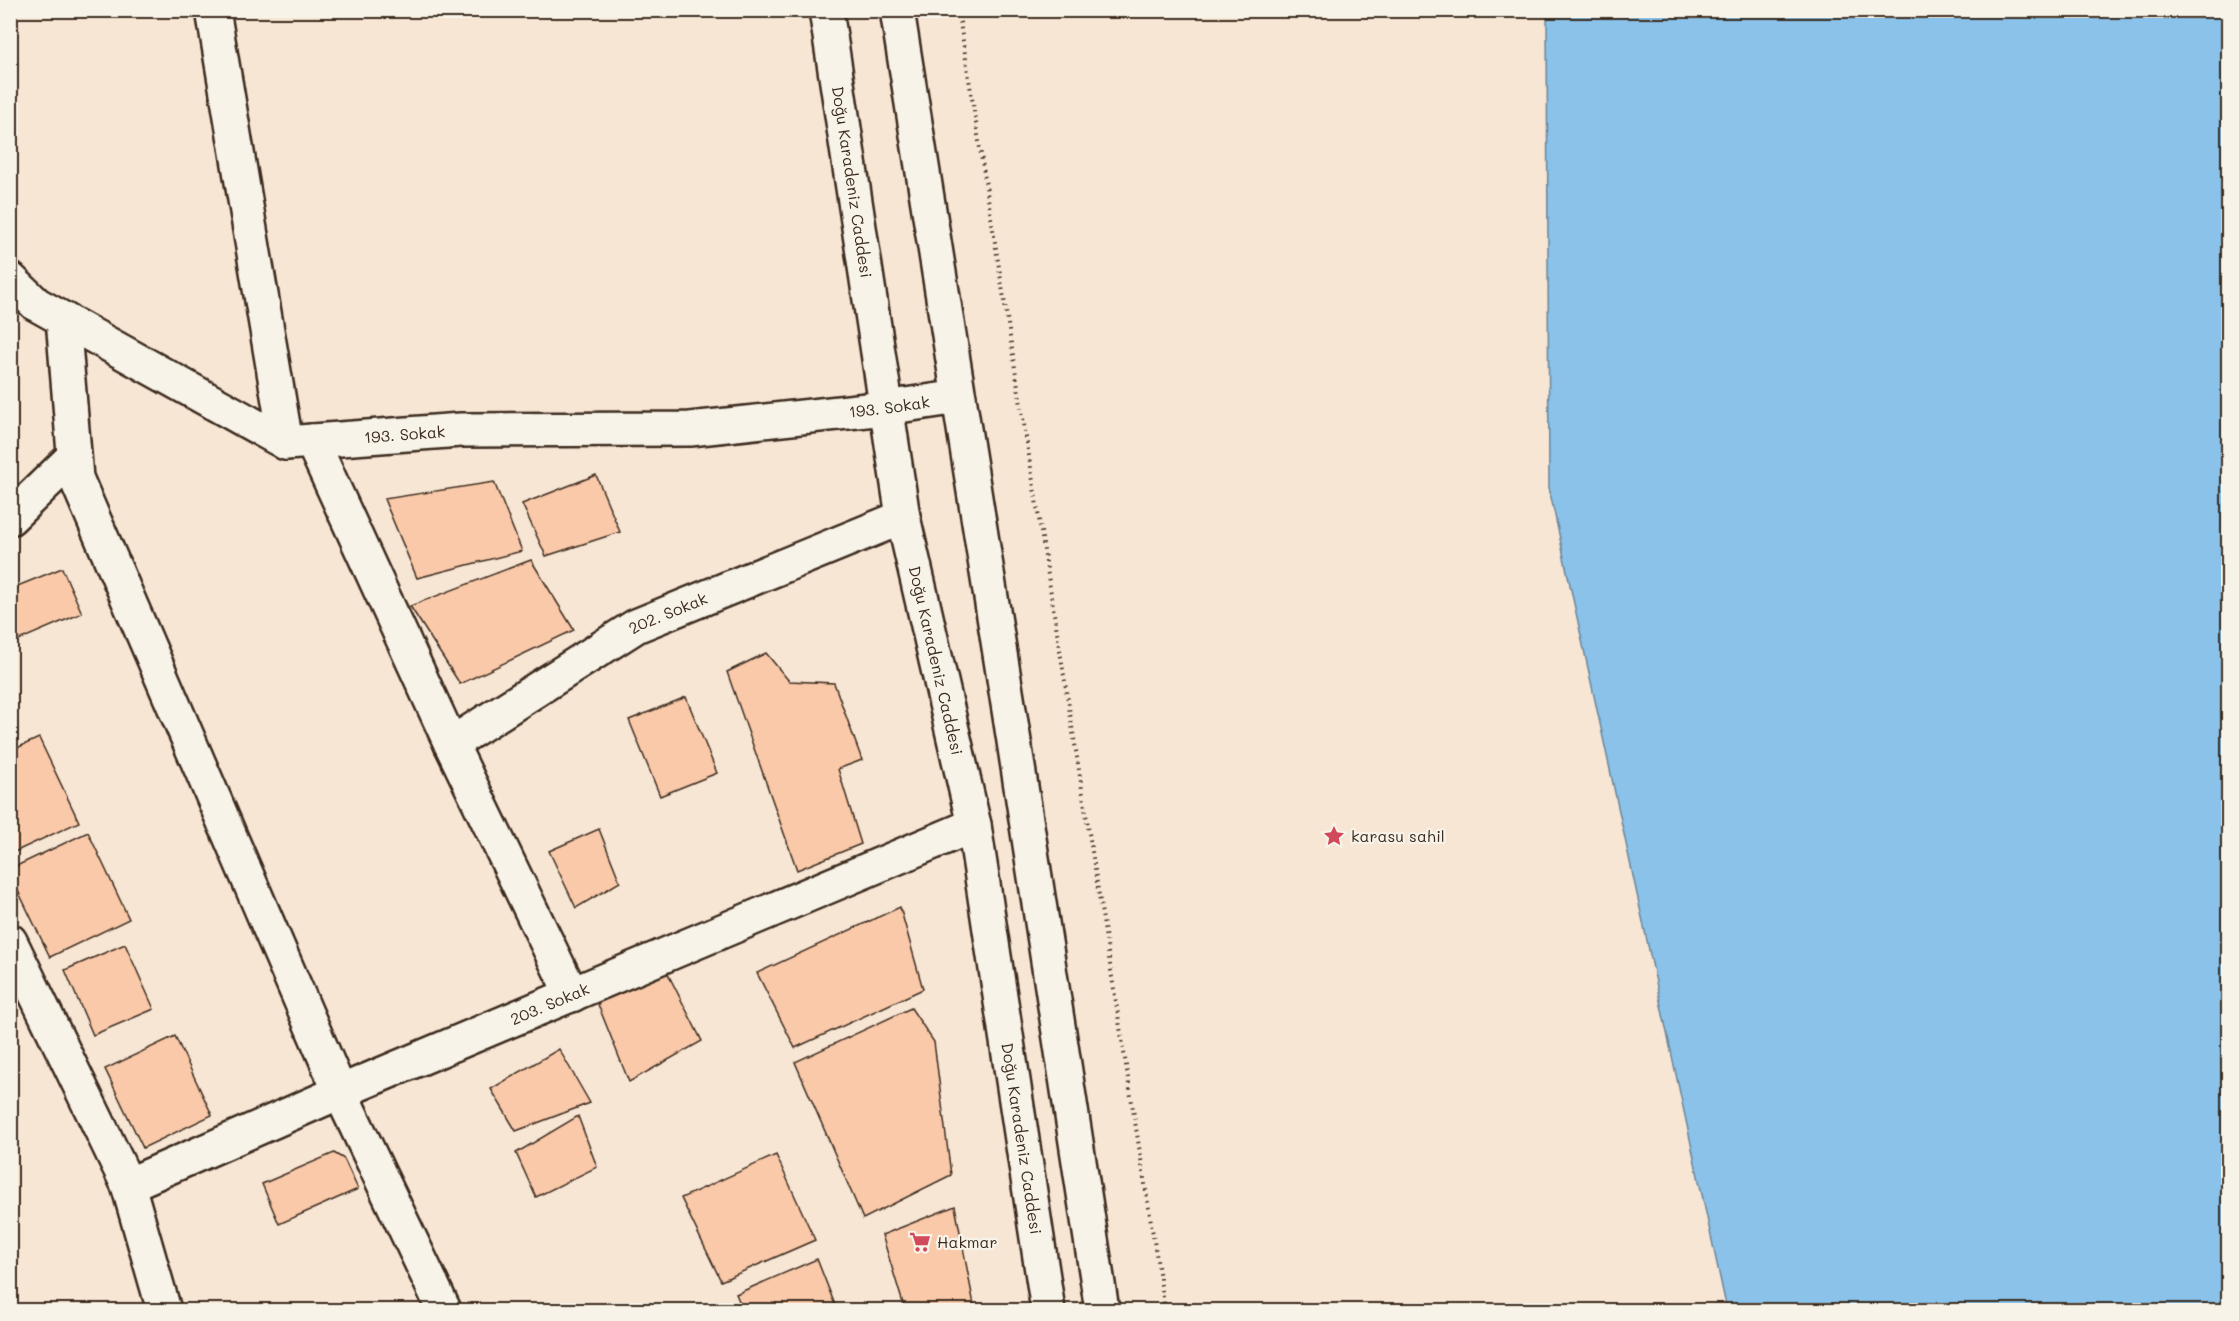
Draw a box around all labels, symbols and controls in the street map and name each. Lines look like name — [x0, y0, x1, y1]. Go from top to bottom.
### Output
street label: Doğu Karadeniz Caddesi — [828, 85, 878, 279]
street label: 193. Sokak — [848, 391, 931, 422]
street label: 193. Sokak — [363, 420, 446, 447]
street label: Doğu Karadeniz Caddesi — [905, 564, 969, 757]
street label: 202. Sokak — [624, 587, 710, 638]
place icon: karasu sahil — [1322, 824, 1346, 848]
place label: karasu sahil — [1351, 825, 1445, 846]
street label: 203. Sokak — [507, 977, 592, 1029]
street label: Doğu Karadeniz Caddesi — [997, 1041, 1047, 1236]
supermarket icon: Hakmar — [908, 1230, 932, 1254]
place label: Hakmar — [937, 1231, 998, 1252]

